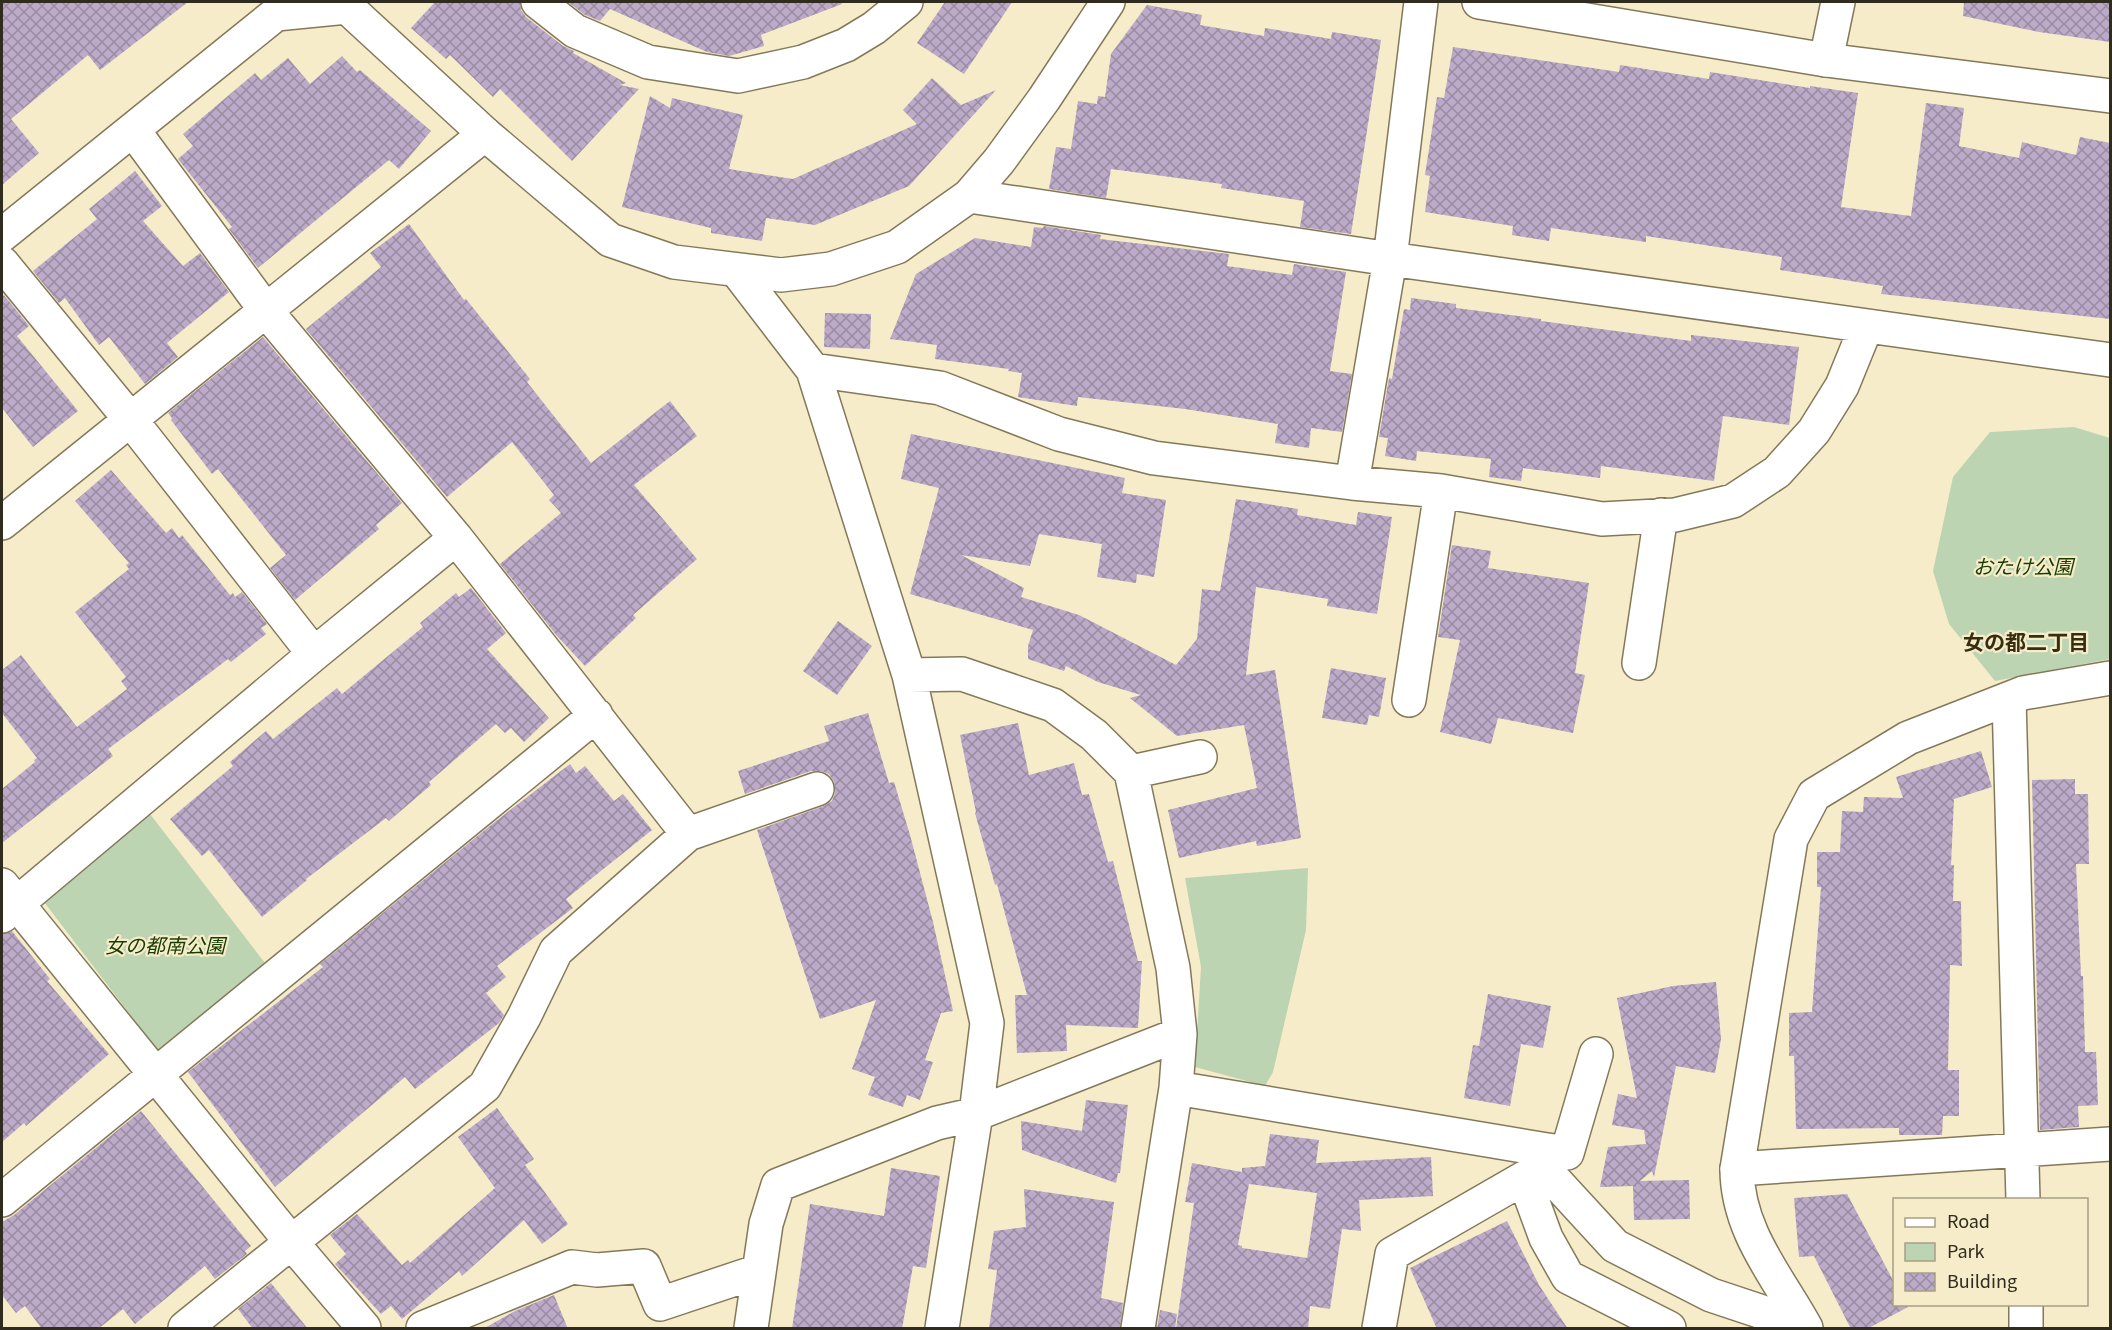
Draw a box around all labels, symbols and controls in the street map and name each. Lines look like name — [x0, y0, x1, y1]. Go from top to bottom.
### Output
park label: おたけ公園 — [1973, 551, 2076, 580]
district label: 女の都二丁目 — [1963, 626, 2089, 656]
park label: 女の都南公園 — [105, 930, 228, 959]
legend — [1893, 1198, 2088, 1306]
text: Road — [1947, 1207, 1990, 1233]
text: Park — [1947, 1237, 1985, 1263]
text: Building — [1947, 1267, 2017, 1293]

